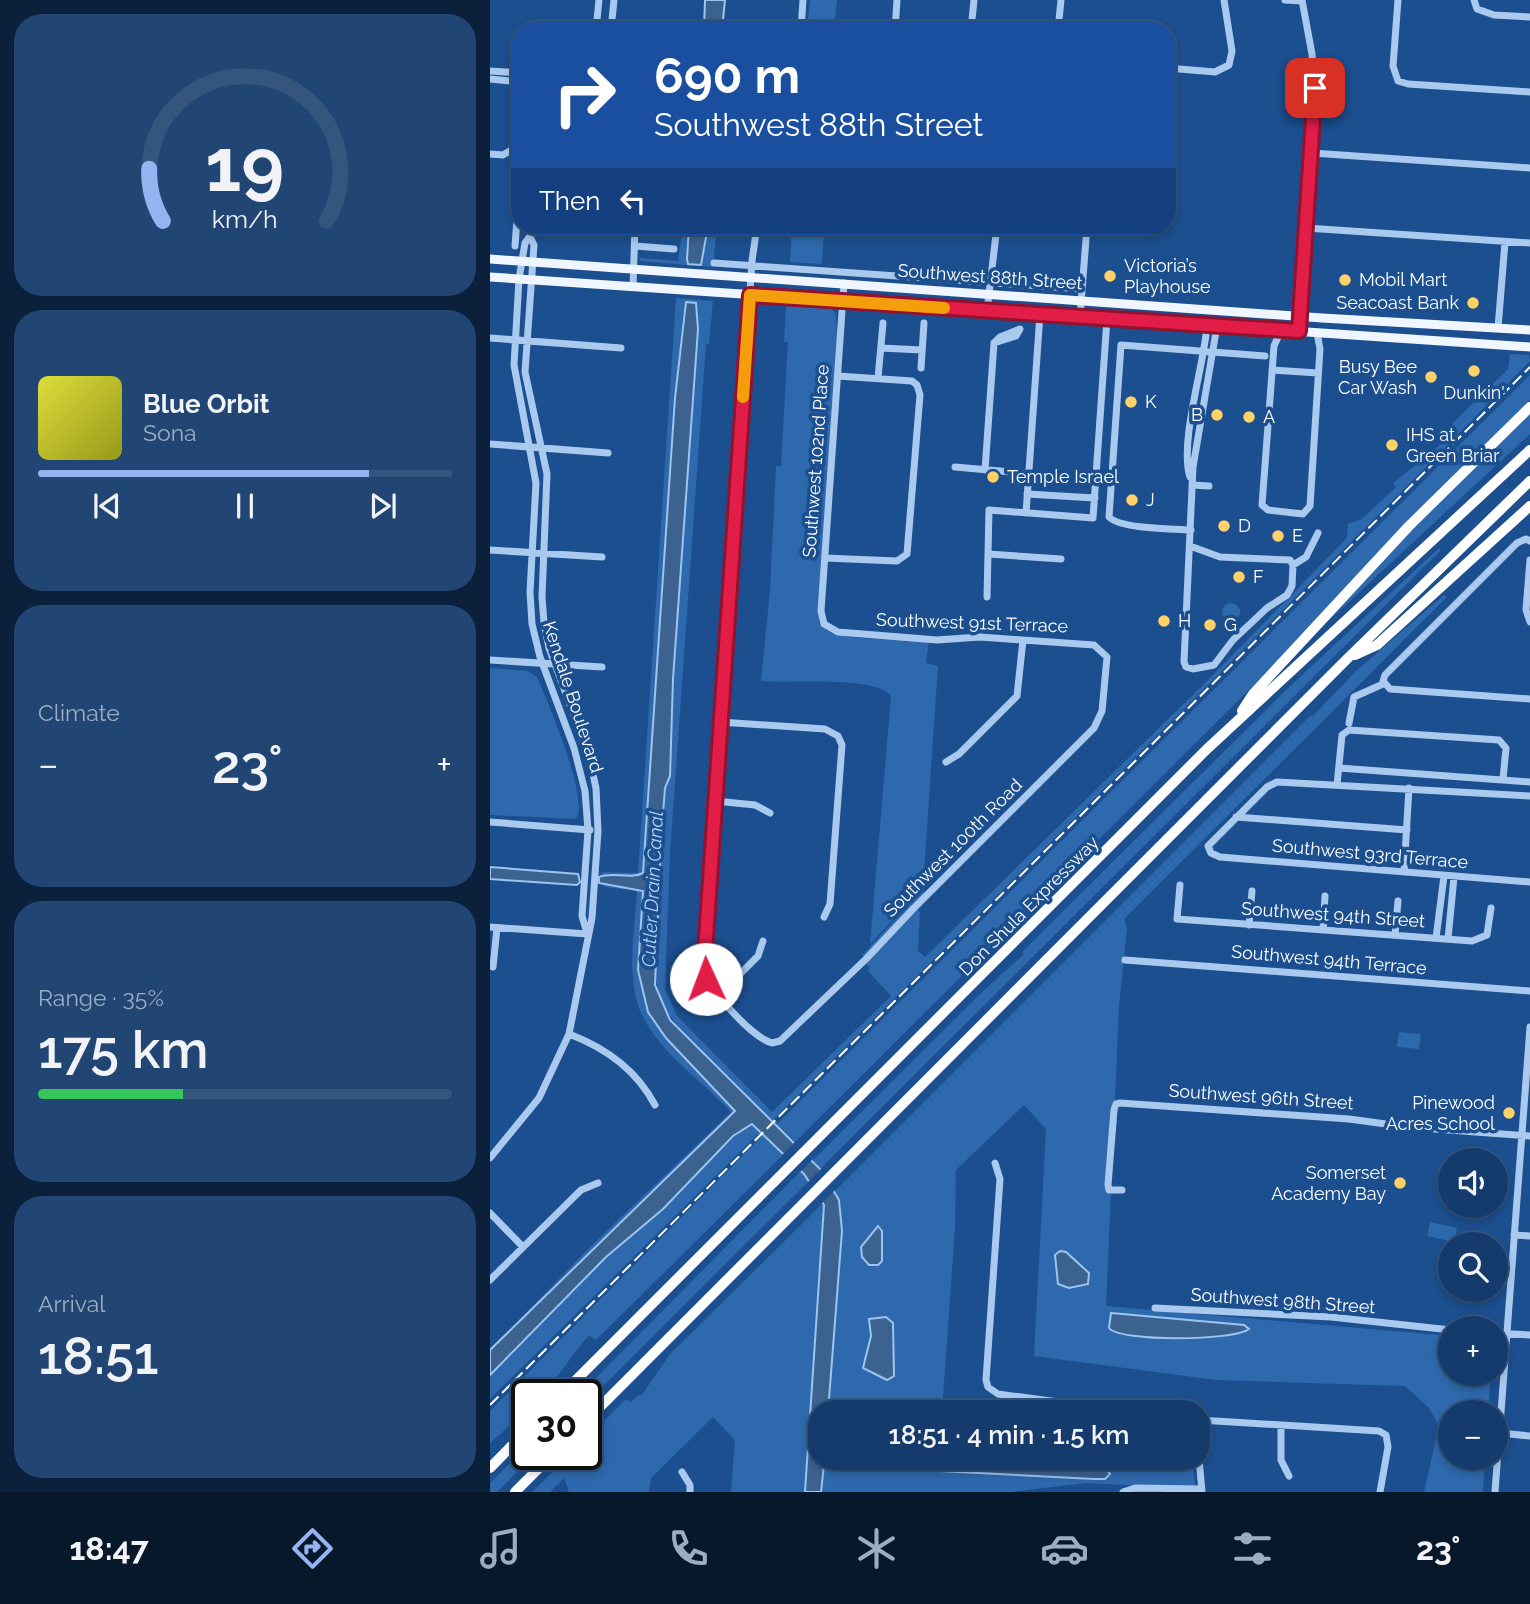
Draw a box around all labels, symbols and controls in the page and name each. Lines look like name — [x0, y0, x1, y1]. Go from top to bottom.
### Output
text: 690 m — [654, 47, 800, 104]
icon: right — [539, 49, 630, 140]
pin — [1285, 58, 1345, 118]
icon: arrive — [1296, 69, 1334, 107]
text: Southwest 88th Street — [654, 106, 983, 143]
text: 19 — [206, 123, 284, 208]
icon: left — [614, 182, 652, 220]
text: Then — [539, 186, 600, 216]
text: km/h — [212, 204, 278, 234]
place label: Victoria’s Playhouse — [1124, 255, 1211, 297]
street label: Southwest 88th Street — [897, 260, 1083, 293]
marker: Victoria’s Playhouse — [1102, 268, 1118, 284]
place label: Mobil Mart — [1359, 269, 1447, 290]
marker: Mobil Mart — [1337, 272, 1353, 288]
place label: Seacoast Bank — [1336, 292, 1459, 313]
marker: Seacoast Bank — [1465, 295, 1481, 311]
place label: Busy Bee Car Wash — [1338, 356, 1417, 398]
street label: Southwest 102nd Place — [798, 363, 833, 558]
marker: Dunkin' — [1466, 363, 1482, 379]
marker: Busy Bee Car Wash — [1423, 369, 1439, 385]
place label: Dunkin' — [1443, 382, 1505, 403]
text: Blue Orbit — [143, 389, 270, 419]
place label: K — [1145, 391, 1157, 412]
marker: K — [1123, 394, 1139, 410]
place label: B — [1191, 404, 1203, 425]
place label: A — [1263, 406, 1275, 427]
marker: B — [1209, 407, 1225, 423]
marker: A — [1241, 409, 1257, 425]
text: Sona — [143, 419, 197, 446]
place label: IHS at Green Briar — [1406, 424, 1500, 466]
marker: IHS at Green Briar — [1384, 437, 1400, 453]
place label: Temple Israel — [1007, 466, 1119, 487]
marker: Temple Israel — [985, 469, 1001, 485]
icon: previous — [88, 487, 126, 525]
icon: pause — [226, 487, 264, 525]
icon: next — [364, 487, 402, 525]
place label: J — [1146, 489, 1155, 510]
marker: J — [1124, 492, 1140, 508]
place label: D — [1238, 515, 1251, 536]
marker: D — [1216, 518, 1232, 534]
place label: E — [1292, 525, 1303, 546]
marker: E — [1270, 528, 1286, 544]
place label: F — [1253, 566, 1264, 587]
marker: F — [1231, 569, 1247, 585]
street label: Southwest 91st Terrace — [876, 609, 1069, 636]
place label: H — [1178, 610, 1191, 631]
marker: H — [1156, 613, 1172, 629]
place label: G — [1224, 614, 1237, 635]
marker: G — [1202, 617, 1218, 633]
street label: Kendale Boulevard — [539, 618, 608, 775]
text: Climate — [38, 699, 120, 726]
text: 23° — [212, 734, 283, 795]
text: − — [38, 742, 58, 787]
text: + — [436, 742, 452, 787]
street label: Southwest 100th Road — [879, 774, 1026, 921]
water label: Cutler Drain Canal — [637, 810, 667, 968]
street label: Don Shula Expressway — [955, 831, 1103, 980]
street label: Southwest 93rd Terrace — [1271, 834, 1469, 873]
street label: Southwest 94th Street — [1240, 898, 1426, 931]
street label: Southwest 94th Terrace — [1230, 940, 1428, 979]
position arrow — [669, 942, 743, 1016]
text: Range · 35% — [38, 984, 164, 1011]
text: 175 km — [38, 1019, 208, 1080]
street label: Southwest 96th Street — [1168, 1080, 1354, 1113]
place label: Pinewood Acres School — [1386, 1092, 1495, 1134]
marker: Pinewood Acres School — [1501, 1105, 1517, 1121]
map controls — [1438, 1148, 1508, 1470]
button: sound — [1438, 1148, 1508, 1218]
place label: Somerset Academy Bay — [1271, 1162, 1386, 1204]
marker: Somerset Academy Bay — [1392, 1175, 1408, 1191]
button: search — [1438, 1232, 1508, 1302]
street label: Southwest 98th Street — [1190, 1284, 1376, 1317]
text: Arrival — [38, 1290, 105, 1317]
button: + — [1438, 1316, 1508, 1386]
text: 18:51 — [38, 1325, 158, 1386]
speed limit sign: 30 — [511, 1379, 602, 1470]
button: − — [1438, 1400, 1508, 1470]
text: 18:51 · 4 min · 1.5 km — [889, 1420, 1129, 1450]
icon: directions — [288, 1524, 337, 1573]
icon: music — [476, 1524, 525, 1573]
icon: phone — [664, 1524, 713, 1573]
icon: climate — [852, 1524, 901, 1573]
icon: car — [1040, 1524, 1089, 1573]
icon: filters — [1228, 1524, 1277, 1573]
text: 18:47 — [70, 1530, 149, 1567]
text: 23° — [1416, 1530, 1460, 1567]

